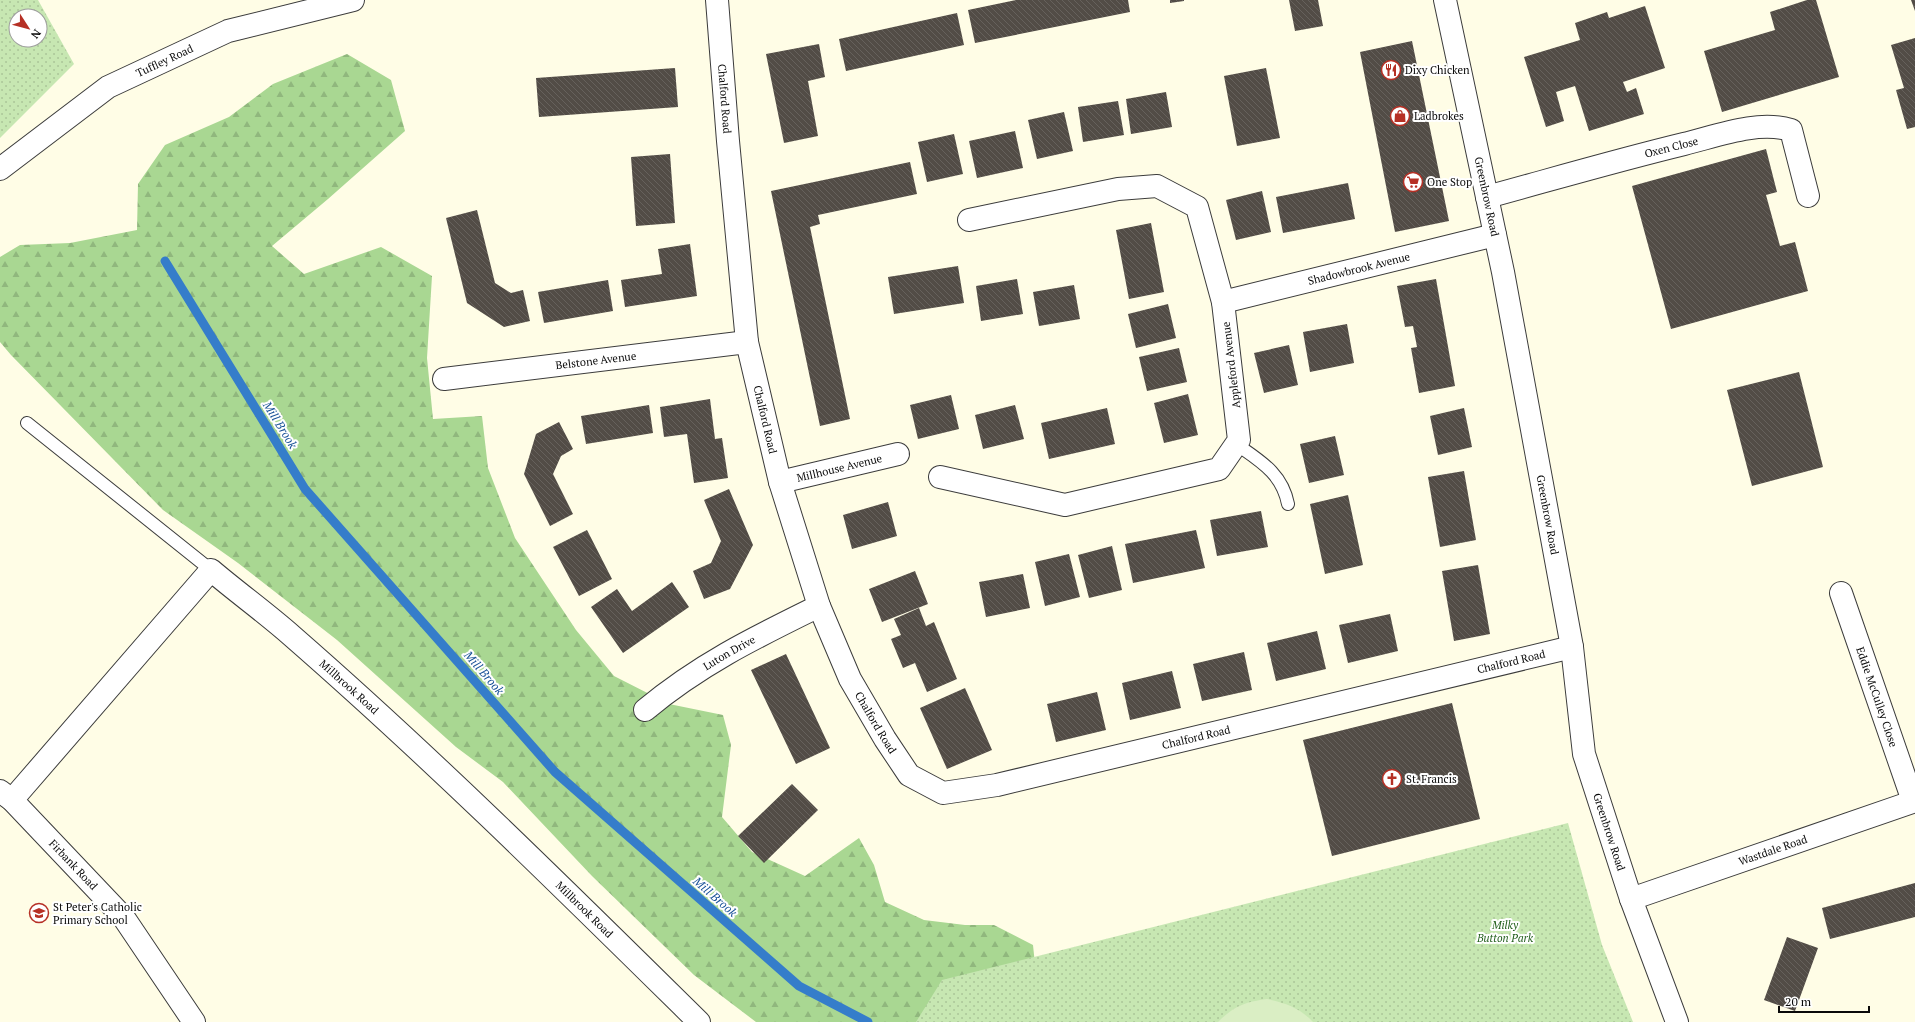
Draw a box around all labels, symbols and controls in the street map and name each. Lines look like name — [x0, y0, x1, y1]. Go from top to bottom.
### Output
north arrow — [8, 8, 48, 48]
text: N — [28, 26, 44, 42]
street label: Tuffley Road — [134, 41, 195, 80]
restaurant icon: Dixy Chicken — [1380, 59, 1402, 81]
street label: Chalford Road — [715, 63, 734, 134]
place label: Dixy Chicken — [1405, 63, 1470, 77]
shop icon: Ladbrokes — [1389, 105, 1411, 127]
place label: Ladbrokes — [1414, 109, 1464, 123]
street label: Oxen Close — [1643, 134, 1700, 161]
street label: Greenbrow Road — [1472, 156, 1502, 238]
supermarket icon: One Stop — [1402, 171, 1424, 193]
place label: One Stop — [1427, 175, 1472, 189]
street label: Shadowbrook Avenue — [1306, 249, 1412, 288]
street label: Appleford Avenue — [1219, 320, 1243, 409]
street label: Belstone Avenue — [555, 349, 637, 372]
street label: Chalford Road — [750, 384, 780, 455]
water label: Mill Brook — [259, 397, 301, 451]
street label: Millhouse Avenue — [795, 451, 884, 485]
street label: Greenbrow Road — [1533, 474, 1562, 556]
street label: Luton Drive — [700, 632, 758, 673]
street label: Eddie McCulley Close — [1853, 645, 1901, 749]
water label: Mill Brook — [461, 647, 508, 698]
street label: Chalford Road — [1476, 647, 1547, 677]
street label: Millbrook Road — [317, 656, 382, 717]
street label: Chalford Road — [852, 689, 900, 756]
street label: Chalford Road — [1161, 722, 1232, 752]
church icon: St. Francis — [1381, 768, 1403, 790]
place label: St. Francis — [1406, 772, 1457, 786]
street label: Greenbrow Road — [1590, 791, 1628, 873]
street label: Wastdale Road — [1737, 832, 1809, 868]
street label: Firbank Road — [46, 836, 101, 893]
water label: Mill Brook — [690, 873, 740, 920]
street label: Millbrook Road — [553, 878, 616, 941]
place label: St Peter's Catholic Primary School — [53, 900, 142, 927]
school or university icon: St Peter's Catholic Primary School — [28, 902, 50, 924]
park label: Milky Button Park — [1476, 918, 1534, 945]
scale bar — [1779, 988, 1869, 1014]
text: 20 m — [1785, 994, 1812, 1009]

